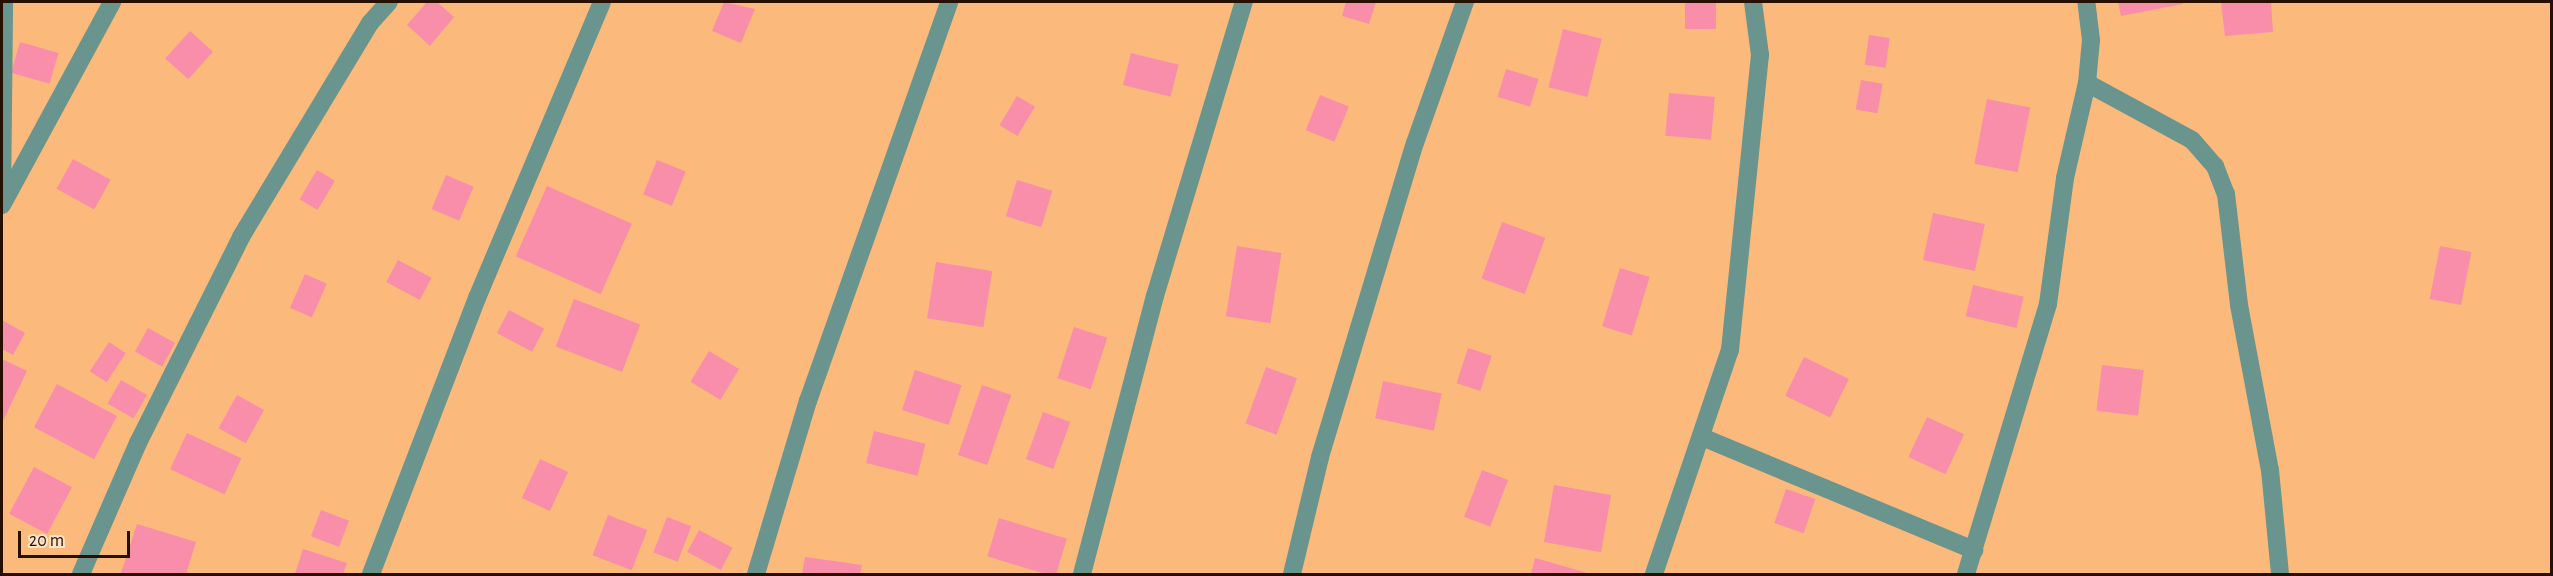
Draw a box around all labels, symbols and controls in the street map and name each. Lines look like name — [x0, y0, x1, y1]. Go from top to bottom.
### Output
scale bar — [21, 519, 134, 557]
text: 20 m — [29, 532, 64, 550]

